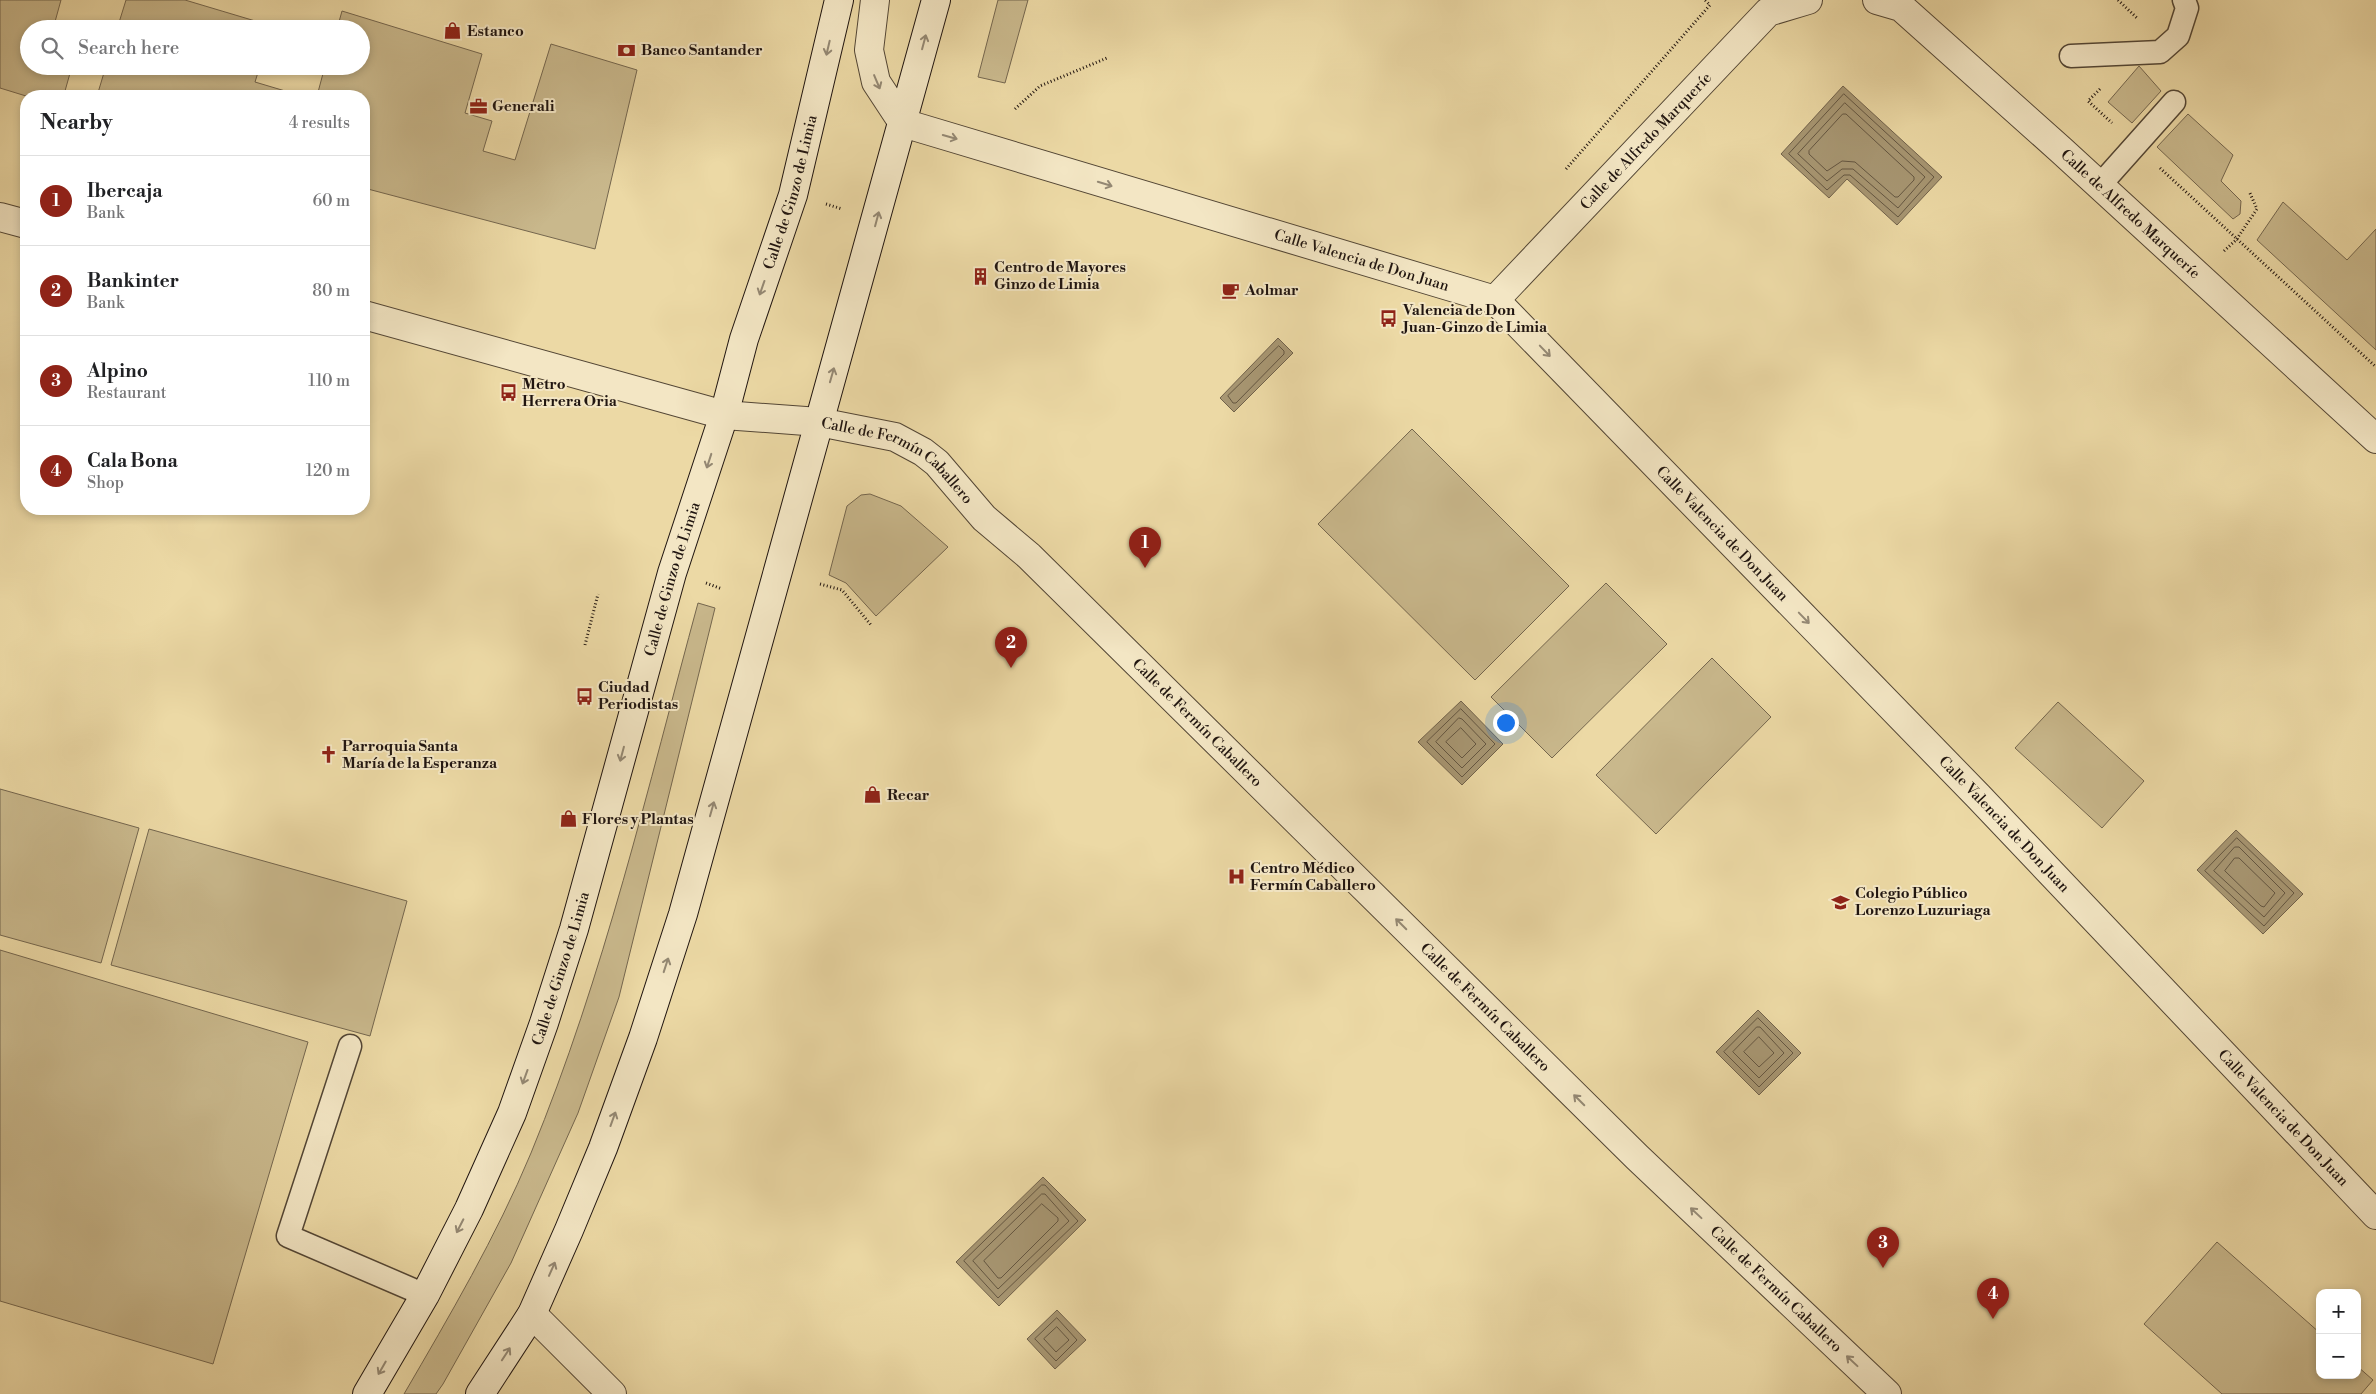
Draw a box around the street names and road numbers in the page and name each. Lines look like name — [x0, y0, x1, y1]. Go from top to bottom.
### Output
street label: Calle de Alfredo Marqueríe — [1576, 68, 1715, 214]
street label: Calle de Ginzo de Limia — [759, 113, 821, 272]
street label: Calle de Alfredo Marqueríe — [2057, 145, 2204, 283]
street label: Calle Valencia de Don Juan — [1272, 225, 1451, 295]
street label: Calle de Fermín Caballero — [820, 413, 977, 508]
street label: Calle Valencia de Don Juan — [1652, 462, 1793, 605]
street label: Calle de Ginzo de Limia — [640, 499, 704, 658]
street label: Calle de Fermín Caballero — [1128, 654, 1266, 791]
street label: Calle Valencia de Don Juan — [1935, 752, 2074, 896]
street label: Calle de Ginzo de Limia — [527, 889, 593, 1048]
street label: Calle de Fermín Caballero — [1416, 939, 1554, 1076]
street label: Calle Valencia de Don Juan — [2214, 1045, 2353, 1190]
street label: Calle de Fermín Caballero — [1706, 1222, 1846, 1356]

